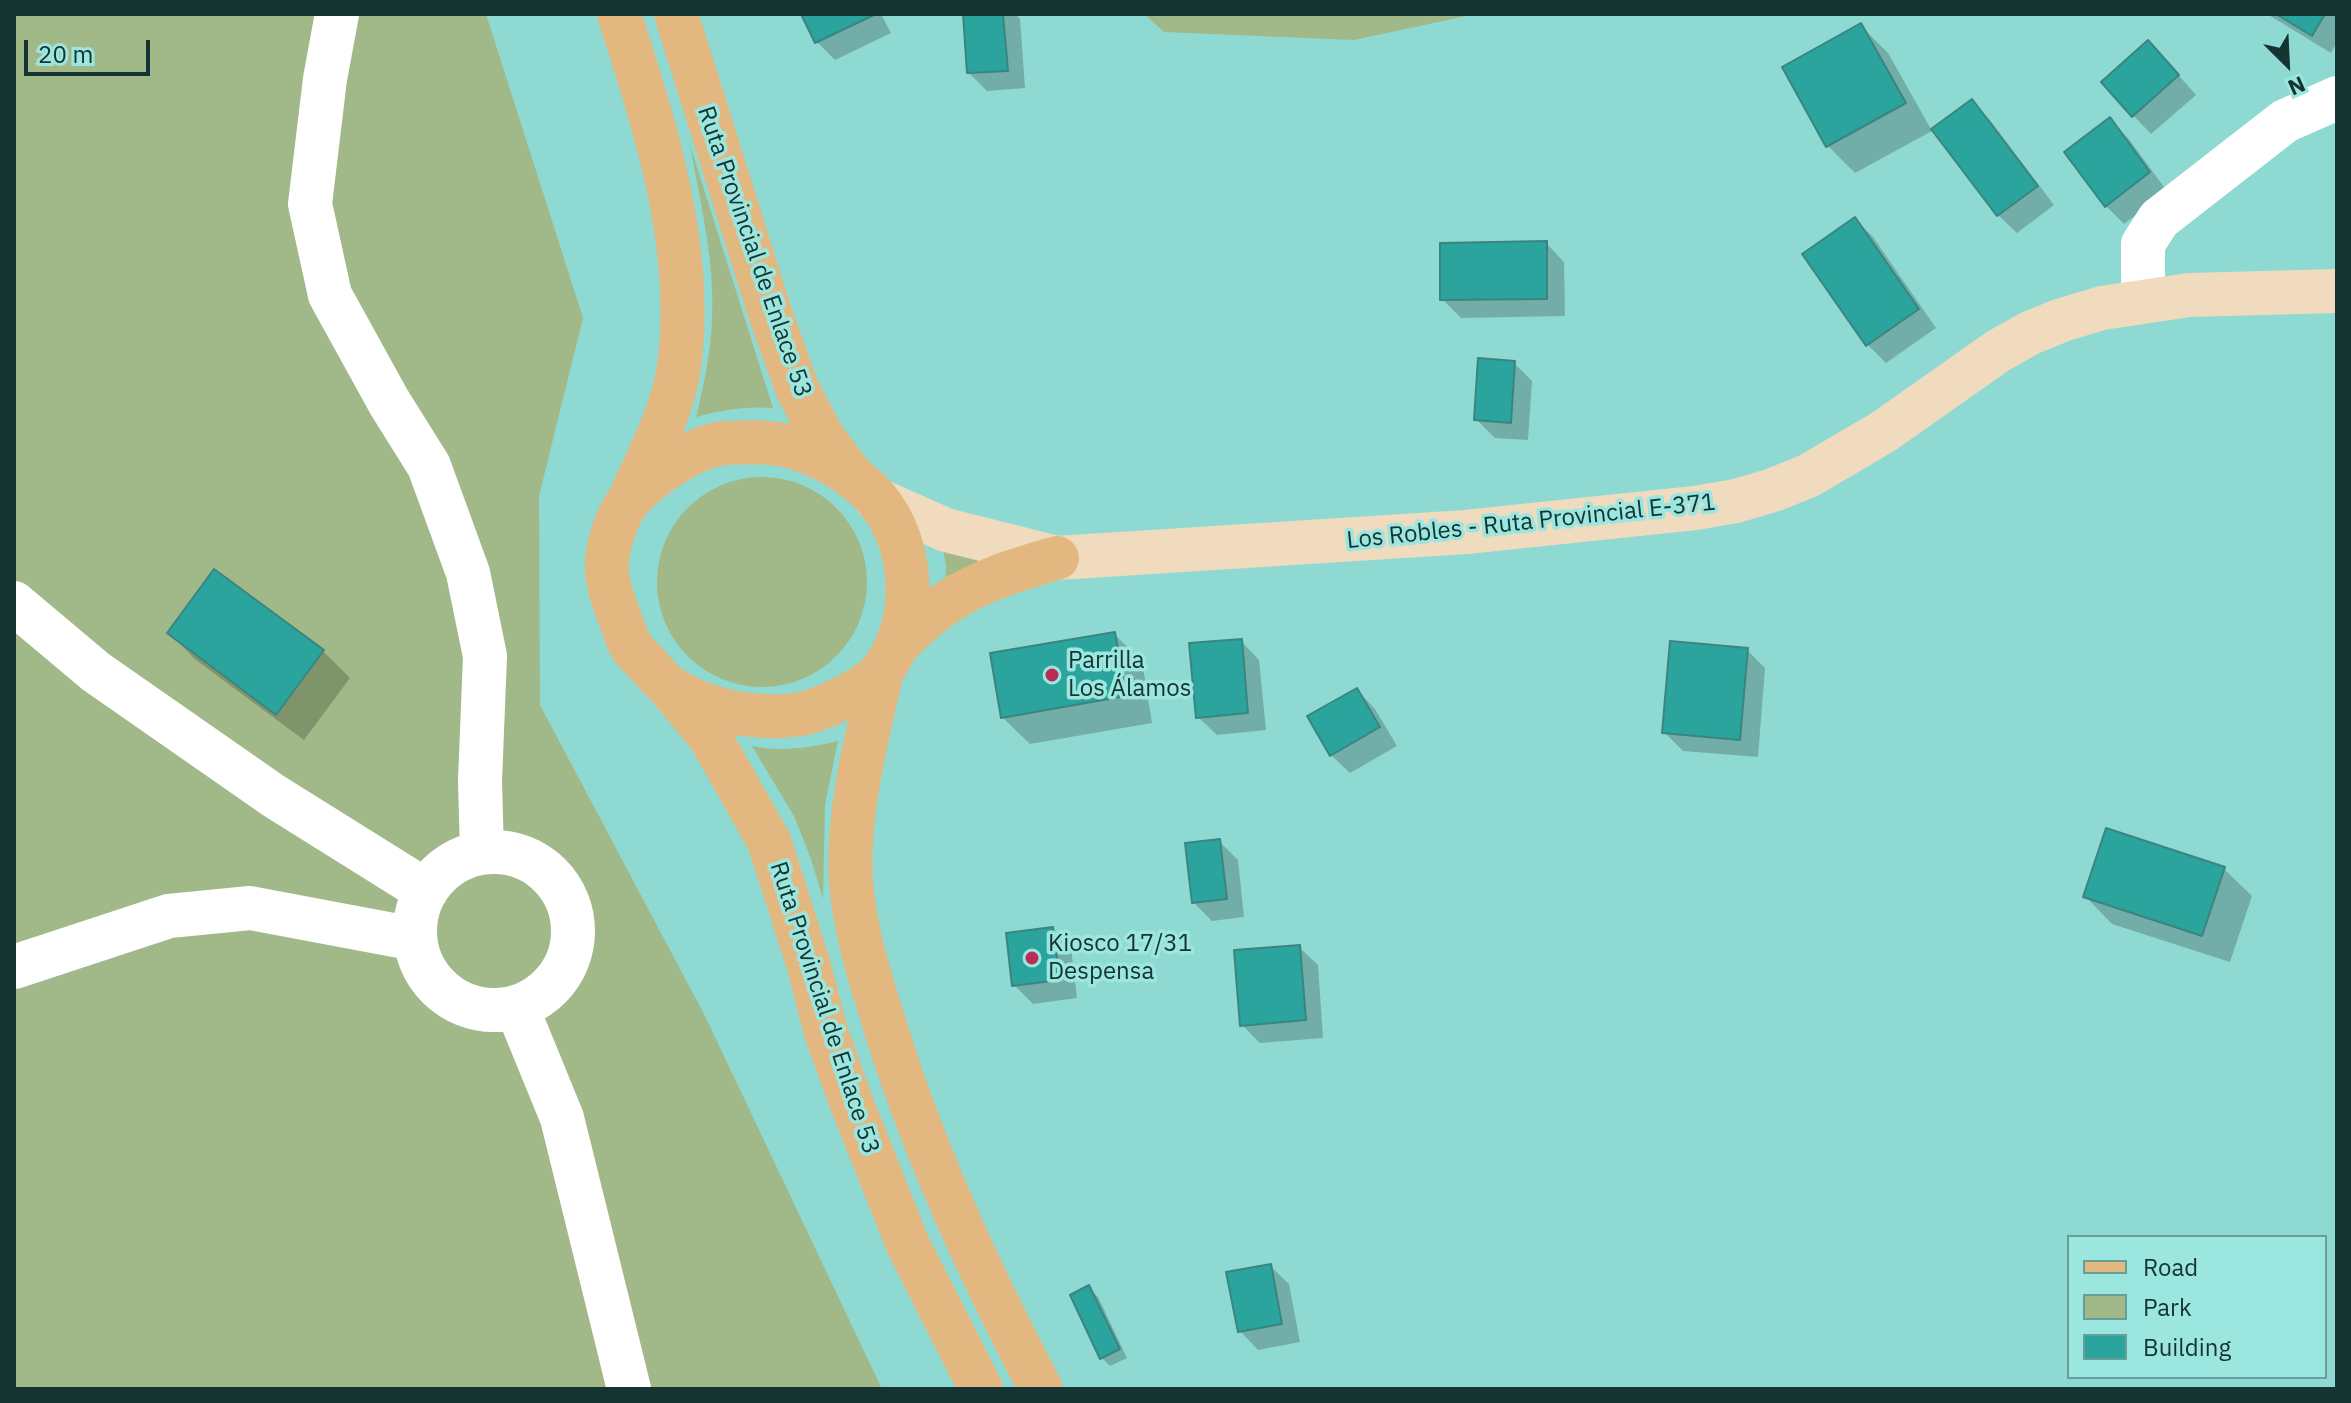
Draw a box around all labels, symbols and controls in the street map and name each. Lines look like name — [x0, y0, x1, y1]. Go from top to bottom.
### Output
scale bar — [28, 24, 154, 74]
north arrow — [2247, 24, 2327, 104]
text: 20 m — [38, 38, 93, 70]
text: N — [2284, 70, 2310, 103]
street label: Ruta Provincial de Enlace 53 — [691, 103, 817, 401]
street label: Los Robles - Ruta Provincial E-371 — [1345, 488, 1717, 556]
place label: Parrilla Los Álamos — [1068, 647, 1191, 703]
marker: Parrilla Los Álamos — [1043, 666, 1061, 684]
street label: Ruta Provincial de Enlace 53 — [763, 858, 885, 1158]
place label: Kiosco 17/31 Despensa — [1048, 930, 1192, 986]
marker: Kiosco 17/31 Despensa — [1023, 949, 1041, 967]
legend — [2067, 1235, 2327, 1379]
text: Road — [2143, 1251, 2198, 1283]
text: Park — [2143, 1291, 2192, 1323]
text: Building — [2143, 1331, 2231, 1363]

